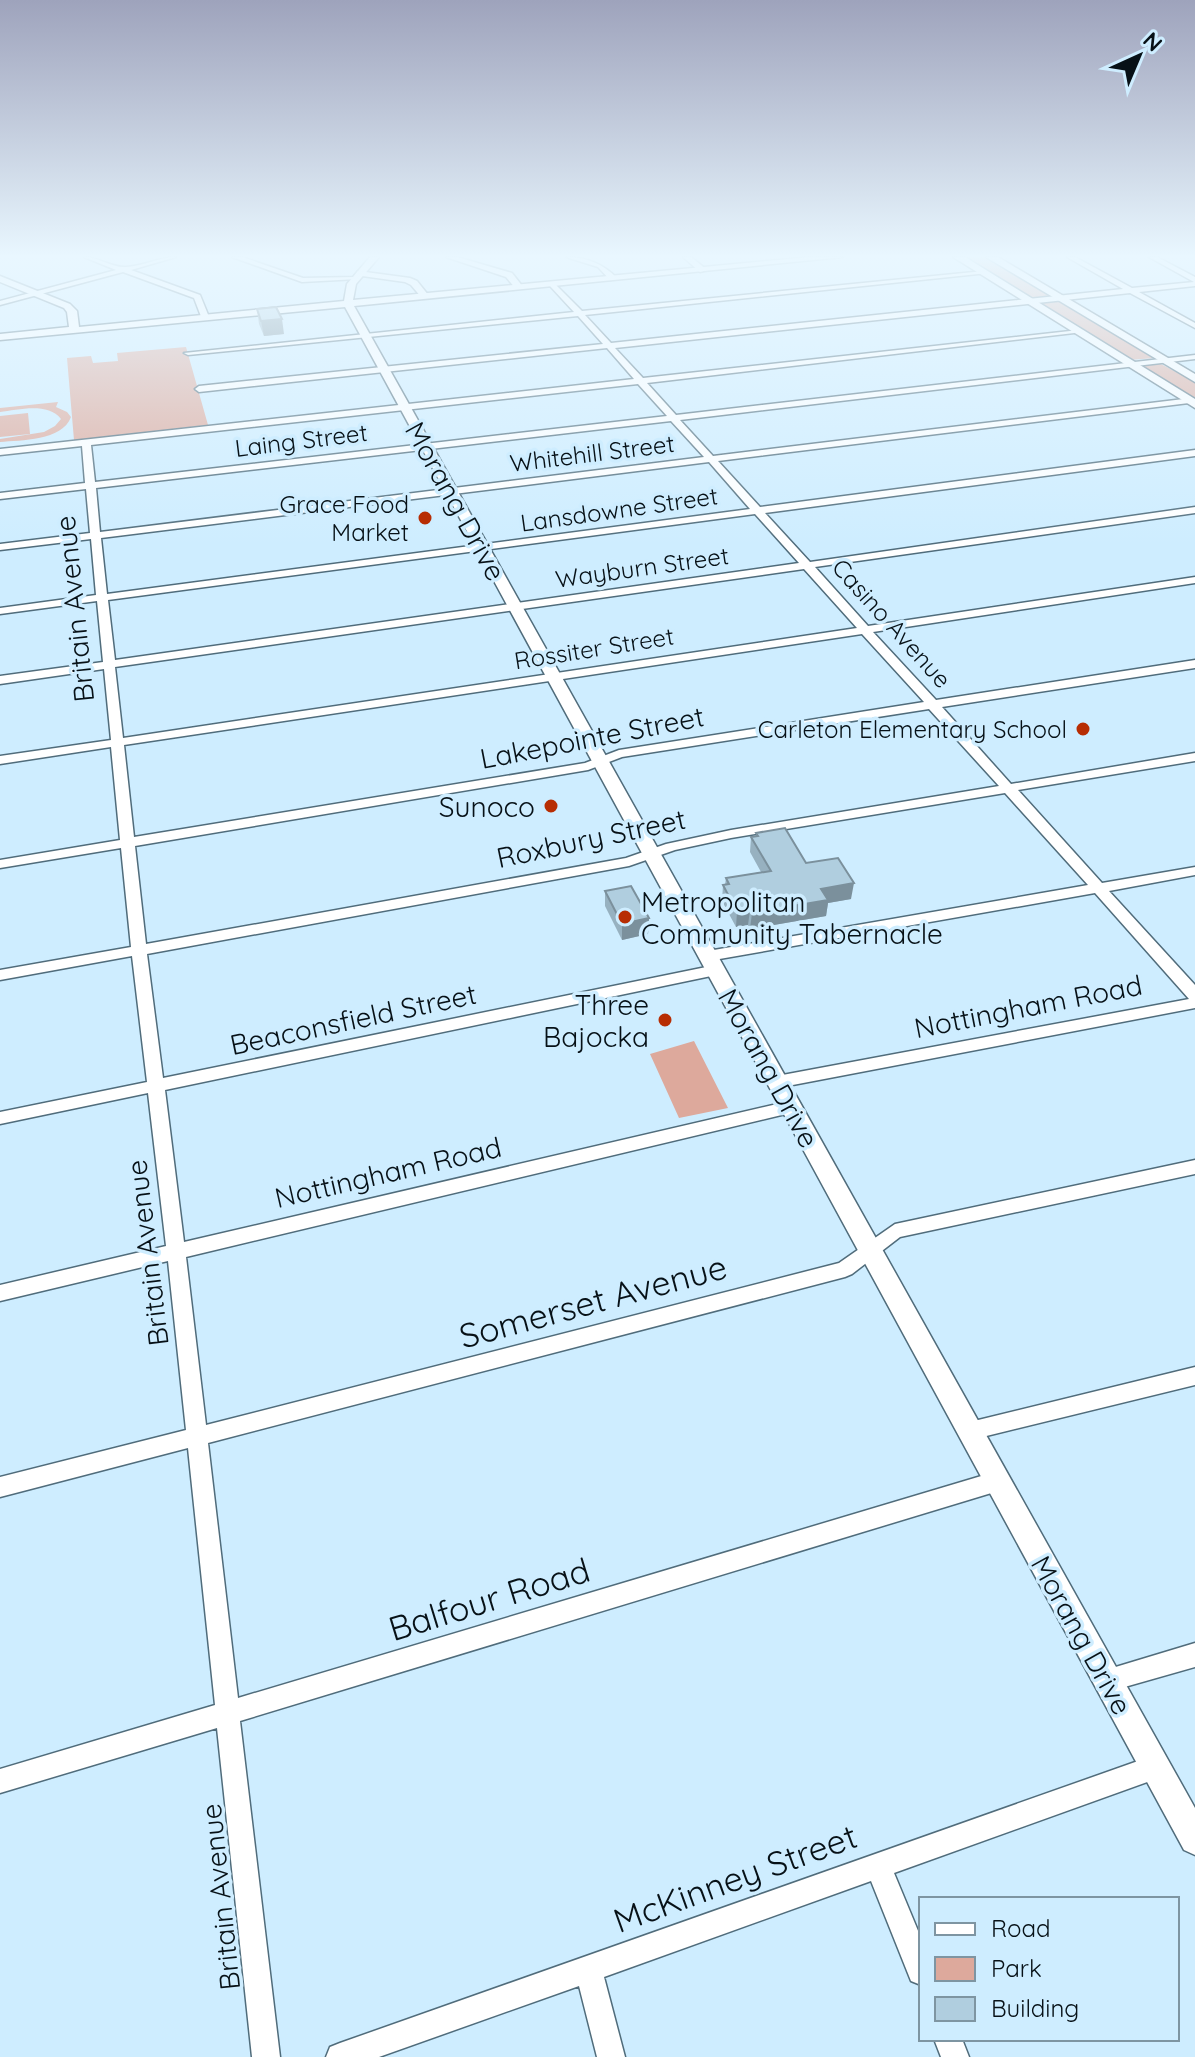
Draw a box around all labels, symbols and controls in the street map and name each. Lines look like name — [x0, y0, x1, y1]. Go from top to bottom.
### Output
north arrow — [1099, 16, 1179, 96]
text: N — [1137, 26, 1168, 57]
street label: Morang Drive — [398, 415, 514, 587]
street label: Laing Street — [233, 417, 369, 463]
street label: Whitehill Street — [508, 428, 676, 478]
street label: Lansdowne Street — [518, 480, 720, 538]
place label: Grace Food Market — [280, 489, 409, 547]
marker: Grace Food Market — [416, 509, 434, 527]
street label: Britain Avenue — [47, 514, 101, 704]
street label: Wayburn Street — [553, 540, 731, 594]
street label: Casino Avenue — [826, 552, 958, 694]
street label: Rossiter Street — [512, 621, 676, 675]
street label: Lakepointe Street — [477, 698, 707, 776]
place label: Carleton Elementary School — [758, 714, 1067, 744]
marker: Carleton Elementary School — [1074, 720, 1092, 738]
place label: Sunoco — [439, 789, 535, 824]
marker: Sunoco — [542, 797, 560, 815]
street label: Roxbury Street — [493, 801, 689, 875]
place label: Metropolitan Community Tabernacle — [641, 884, 943, 951]
marker: Metropolitan Community Tabernacle — [616, 908, 634, 926]
street label: Nottingham Road — [911, 967, 1145, 1045]
street label: Beaconsfield Street — [227, 976, 479, 1062]
street label: Morang Drive — [711, 982, 827, 1154]
place label: Three Bajocka — [543, 987, 649, 1054]
marker: Three Bajocka — [656, 1011, 674, 1029]
street label: Nottingham Road — [271, 1129, 505, 1215]
street label: Britain Avenue — [118, 1158, 176, 1348]
street label: Somerset Avenue — [455, 1245, 731, 1357]
street label: Balfour Road — [383, 1548, 595, 1650]
street label: Morang Drive — [1024, 1549, 1140, 1721]
street label: Britain Avenue — [193, 1802, 247, 1992]
street label: McKinney Street — [607, 1814, 863, 1942]
legend — [919, 1897, 1179, 2041]
text: Road — [991, 1913, 1051, 1943]
text: Park — [991, 1953, 1042, 1983]
text: Building — [991, 1993, 1079, 2023]

